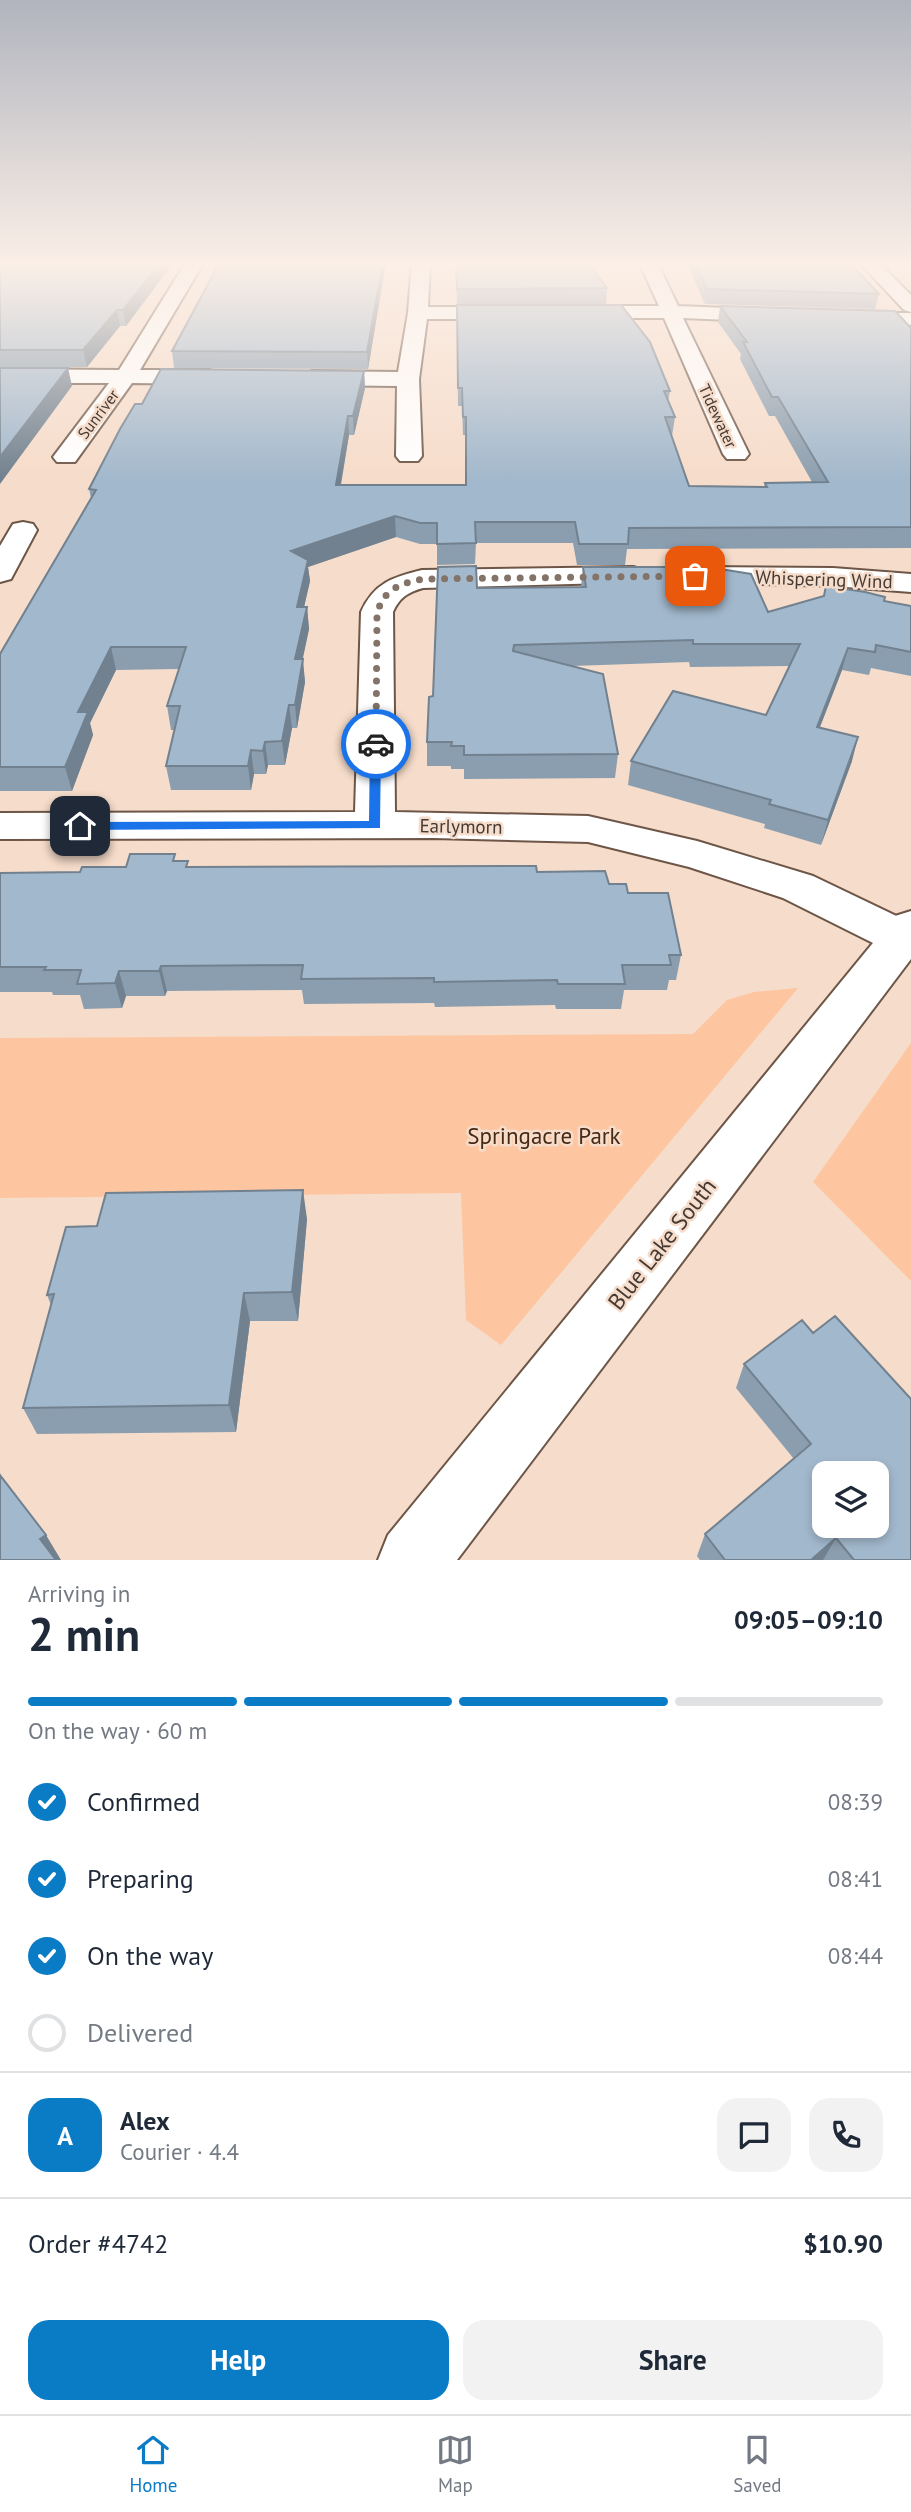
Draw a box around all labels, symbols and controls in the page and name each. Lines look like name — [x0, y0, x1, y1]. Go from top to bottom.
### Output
street label: Tidewater — [695, 381, 742, 452]
street label: Sunriver — [73, 385, 123, 443]
pin — [665, 546, 725, 606]
icon: bag — [676, 557, 714, 595]
street label: Whispering Wind — [755, 565, 893, 593]
courier — [341, 709, 411, 779]
icon: car — [357, 725, 395, 763]
pin — [50, 796, 110, 856]
icon: home — [61, 807, 99, 845]
street label: Earlymorn — [419, 813, 503, 839]
park label: Springacre Park — [467, 1121, 621, 1150]
street label: Blue Lake South — [601, 1172, 722, 1315]
map controls — [812, 1461, 889, 1538]
button: layers — [812, 1461, 889, 1538]
text: Arriving in — [28, 1579, 130, 1608]
text: 09:05–09:10 — [734, 1603, 883, 1636]
text: 2 min — [28, 1604, 140, 1664]
text: On the way · 60 m — [28, 1716, 207, 1745]
icon: check — [28, 1783, 66, 1821]
text: Confirmed — [87, 1785, 200, 1818]
text: 08:39 — [828, 1787, 883, 1816]
icon: check — [28, 1860, 66, 1898]
text: Preparing — [87, 1862, 194, 1895]
text: 08:41 — [828, 1864, 883, 1893]
icon: check — [28, 1937, 66, 1975]
text: On the way — [87, 1939, 213, 1972]
text: 08:44 — [828, 1941, 883, 1970]
text: Delivered — [87, 2016, 193, 2049]
button: chat — [717, 2098, 791, 2172]
button: phone — [809, 2098, 883, 2172]
text: Alex — [120, 2104, 170, 2137]
text: A — [57, 2119, 73, 2152]
text: Courier · 4.4 — [120, 2137, 239, 2166]
text: Order #4742 — [28, 2227, 168, 2260]
text: $10.90 — [803, 2227, 883, 2260]
button: Help — [28, 2320, 449, 2400]
button: Share — [463, 2320, 883, 2400]
tab: Home — [129, 2431, 177, 2497]
tab: Map — [436, 2431, 474, 2497]
tab: Saved — [733, 2431, 782, 2497]

